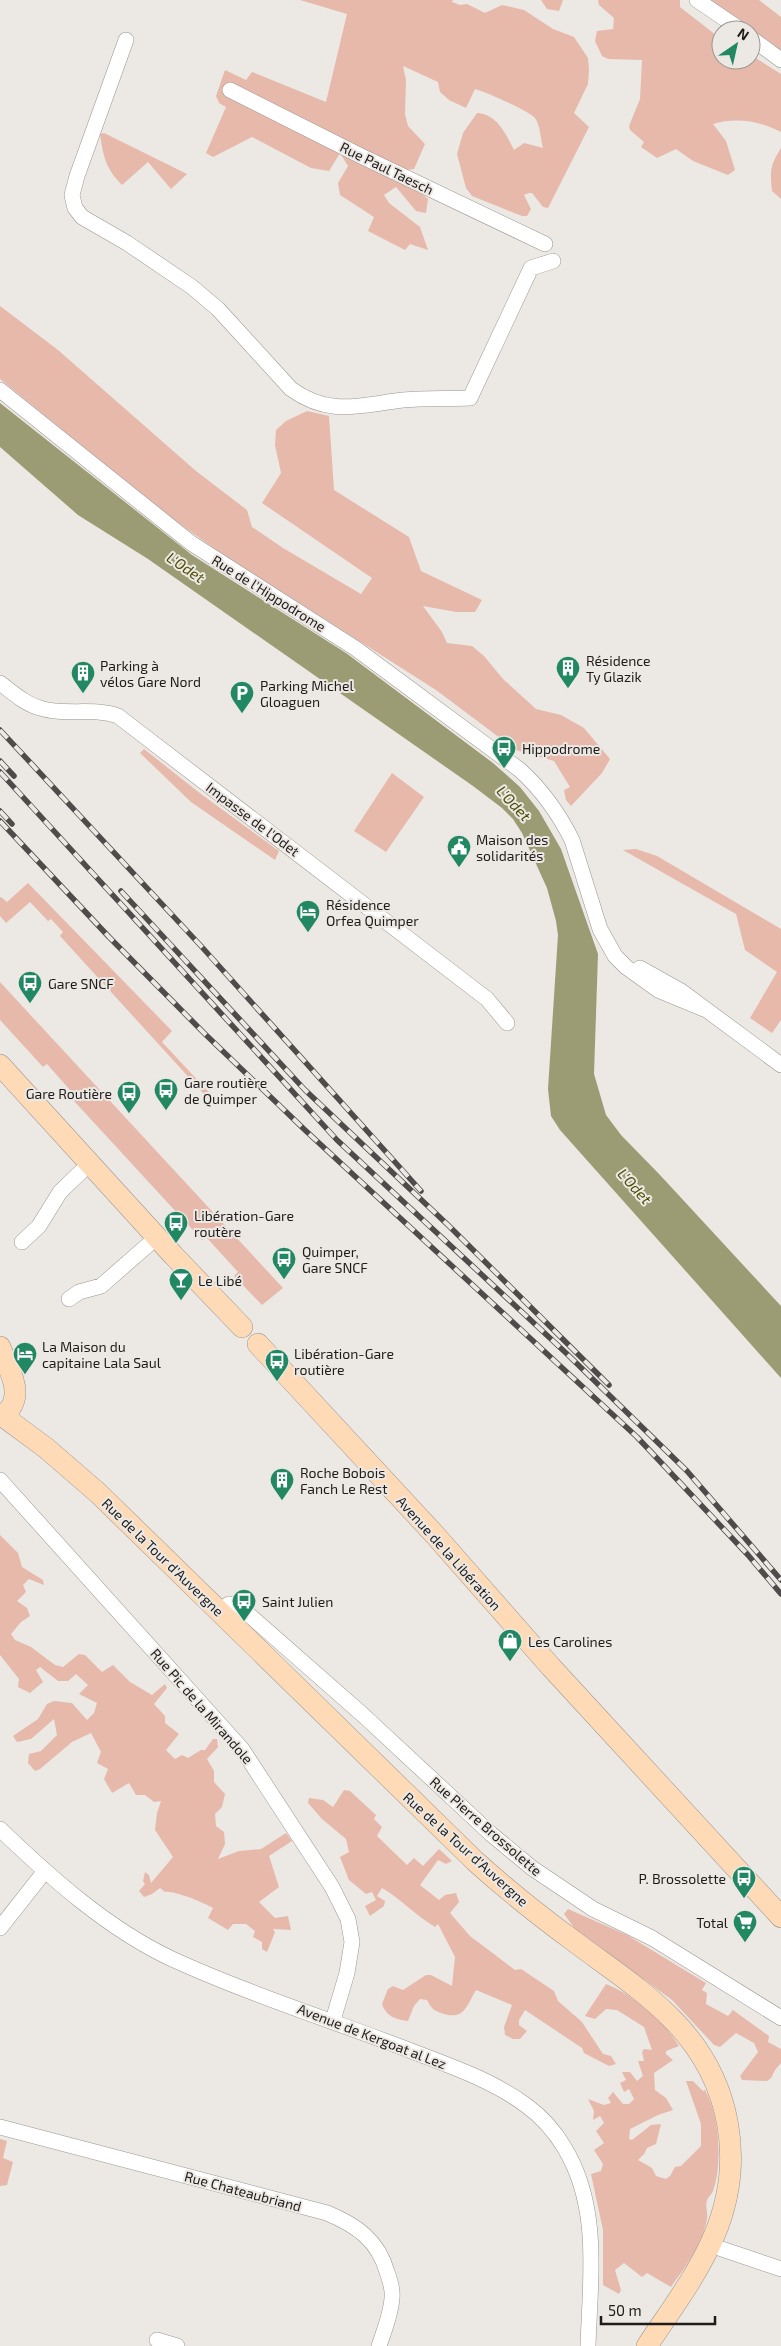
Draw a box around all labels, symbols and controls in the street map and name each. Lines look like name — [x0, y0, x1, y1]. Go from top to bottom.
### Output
north arrow — [711, 20, 761, 70]
text: N — [735, 24, 752, 44]
street label: Rue Paul Taesch — [337, 138, 437, 198]
water label: L'Odet — [164, 548, 209, 586]
street label: Rue de l'Hippodrome — [209, 551, 329, 635]
place label: Résidence Ty Glazik — [586, 652, 651, 685]
building icon: Résidence Ty Glazik — [555, 655, 581, 689]
place label: Parking à vélos Gare Nord — [100, 657, 201, 690]
building icon: Parking à vélos Gare Nord — [70, 660, 96, 694]
place label: Parking Michel Gloaguen — [260, 677, 354, 710]
parking icon: Parking Michel Gloaguen — [229, 680, 255, 714]
bus stop icon: Hippodrome — [491, 735, 517, 769]
place label: Hippodrome — [522, 740, 600, 757]
street label: Impasse de l'Odet — [203, 778, 303, 860]
water label: L'Odet — [493, 782, 535, 825]
place label: Maison des solidarités — [476, 831, 548, 864]
public building icon: Maison des solidarités — [446, 834, 472, 868]
place label: Résidence Orfea Quimper — [326, 896, 419, 929]
hotel icon: Résidence Orfea Quimper — [295, 899, 321, 933]
bus stop icon: Gare SNCF — [17, 970, 43, 1004]
place label: Gare SNCF — [48, 975, 114, 992]
place label: Gare routière de Quimper — [184, 1074, 267, 1107]
bus stop icon: Gare routière de Quimper — [153, 1077, 179, 1111]
bus stop icon: Gare Routière — [116, 1080, 142, 1114]
place label: Gare Routière — [26, 1085, 112, 1102]
water label: L'Odet — [614, 1164, 656, 1208]
place label: Libération-Gare routère — [194, 1207, 294, 1240]
bus stop icon: Libération-Gare routère — [163, 1210, 189, 1244]
place label: Quimper, Gare SNCF — [302, 1243, 368, 1276]
bus stop icon: Quimper, Gare SNCF — [271, 1246, 297, 1280]
bar icon: Le Libé — [168, 1267, 194, 1301]
place label: Le Libé — [198, 1272, 242, 1289]
place label: La Maison du capitaine Lala Saul — [42, 1338, 162, 1371]
hotel icon: La Maison du capitaine Lala Saul — [12, 1341, 38, 1375]
place label: Libération-Gare routière — [294, 1345, 394, 1378]
bus stop icon: Libération-Gare routière — [264, 1348, 290, 1382]
place label: Roche Bobois Fanch Le Rest — [300, 1464, 388, 1497]
building icon: Roche Bobois Fanch Le Rest — [269, 1467, 295, 1501]
street label: Avenue de la Libération — [393, 1492, 505, 1614]
street label: Rue de la Tour d'Auvergne — [99, 1494, 227, 1620]
bus stop icon: Saint Julien — [231, 1588, 257, 1622]
place label: Saint Julien — [262, 1593, 333, 1610]
shop icon: Les Carolines — [497, 1628, 523, 1662]
place label: Les Carolines — [528, 1633, 612, 1650]
street label: Rue Pic de la Mirandole — [147, 1645, 257, 1767]
street label: Rue Pierre Brossolette — [427, 1773, 545, 1879]
street label: Rue de la Tour d'Auvergne — [400, 1788, 532, 1910]
bus stop icon: P. Brossolette — [731, 1865, 757, 1899]
place label: P. Brossolette — [638, 1870, 726, 1887]
supermarket icon: Total — [732, 1909, 758, 1943]
place label: Total — [696, 1914, 729, 1931]
street label: Avenue de Kergoat al Lez — [295, 2000, 449, 2072]
street label: Rue Chateaubriand — [183, 2167, 303, 2215]
scale bar — [601, 2294, 715, 2326]
text: 50 m — [608, 2301, 642, 2319]

